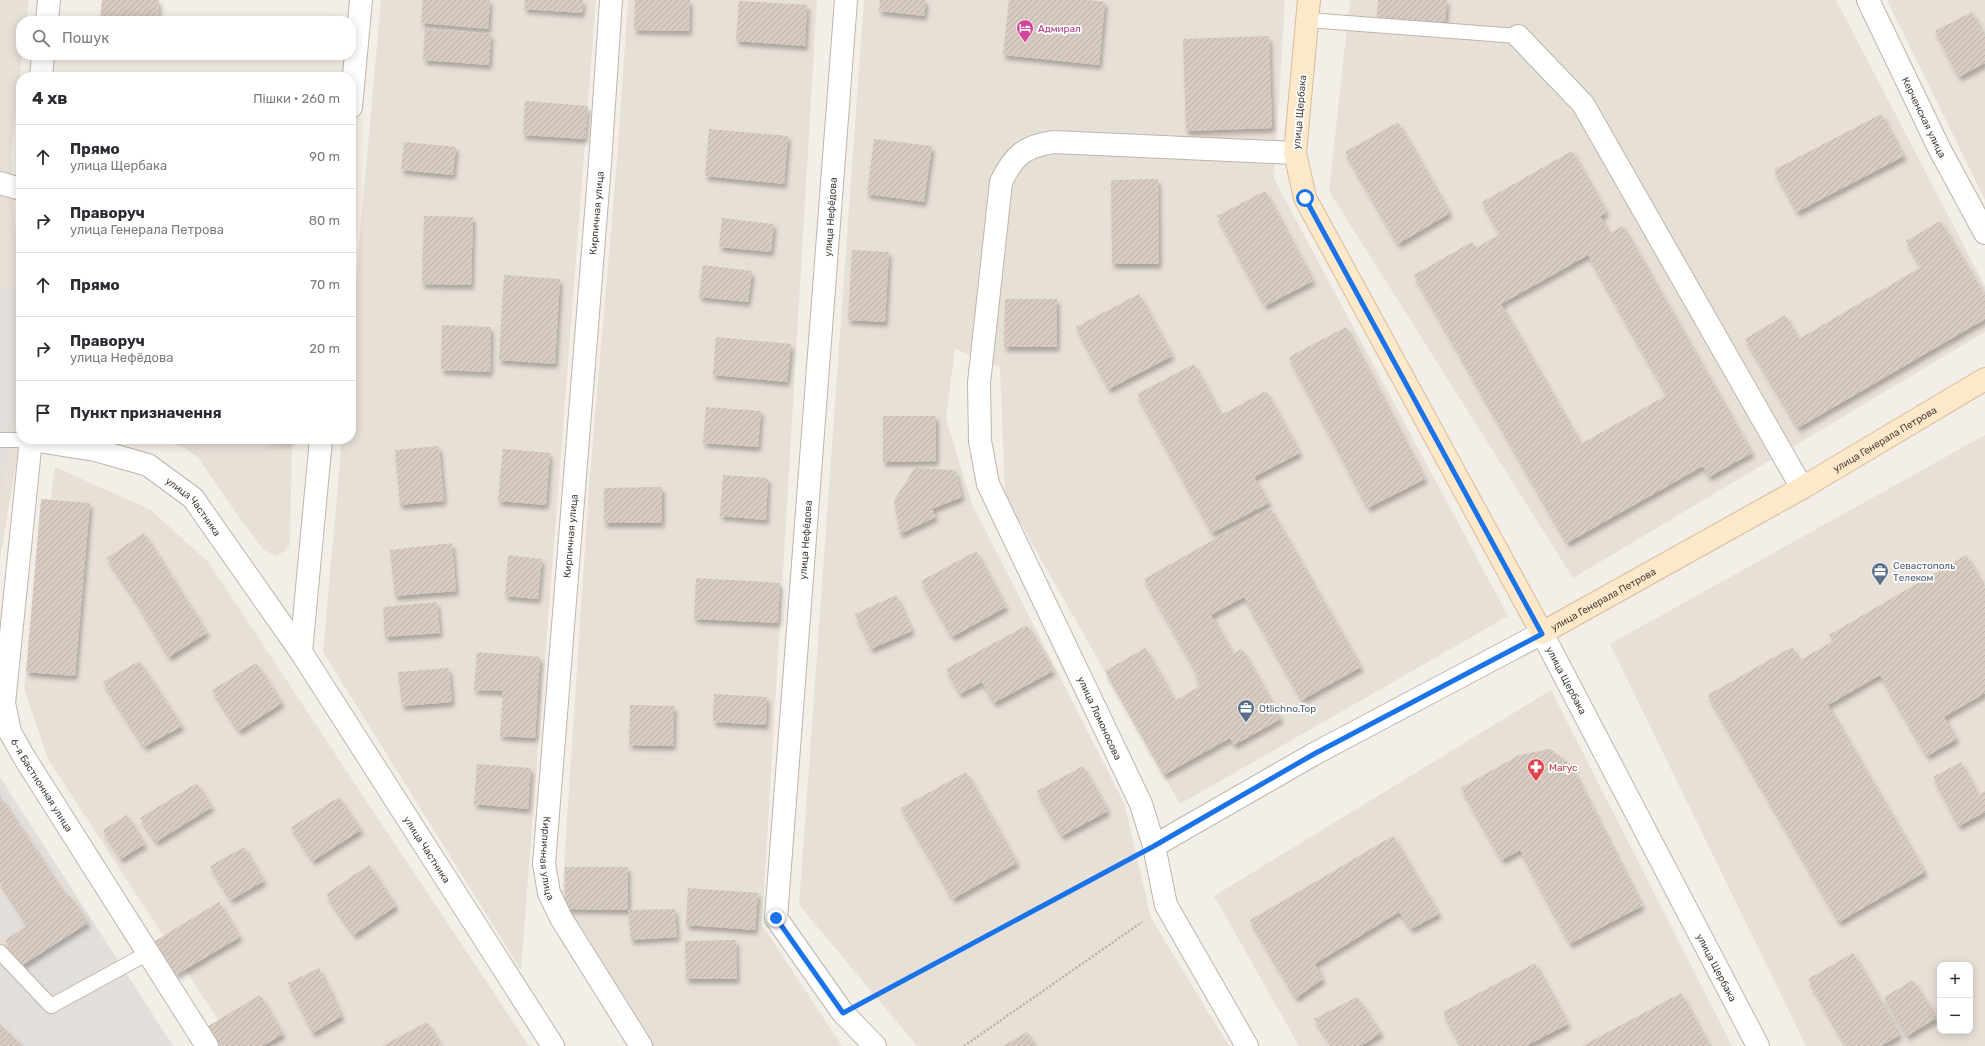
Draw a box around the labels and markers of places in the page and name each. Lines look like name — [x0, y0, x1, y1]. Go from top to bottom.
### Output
hotel icon: Адмирал — [1015, 18, 1035, 43]
place label: Адмирал — [1038, 23, 1081, 35]
place label: Севастополь Телеком — [1893, 560, 1955, 584]
office icon: Севастополь Телеком — [1870, 561, 1890, 586]
office icon: Otlichno.Top — [1236, 698, 1256, 723]
place label: Otlichno.Top — [1259, 703, 1316, 715]
pharmacy icon: Магус — [1526, 757, 1546, 782]
place label: Магус — [1549, 762, 1578, 774]

